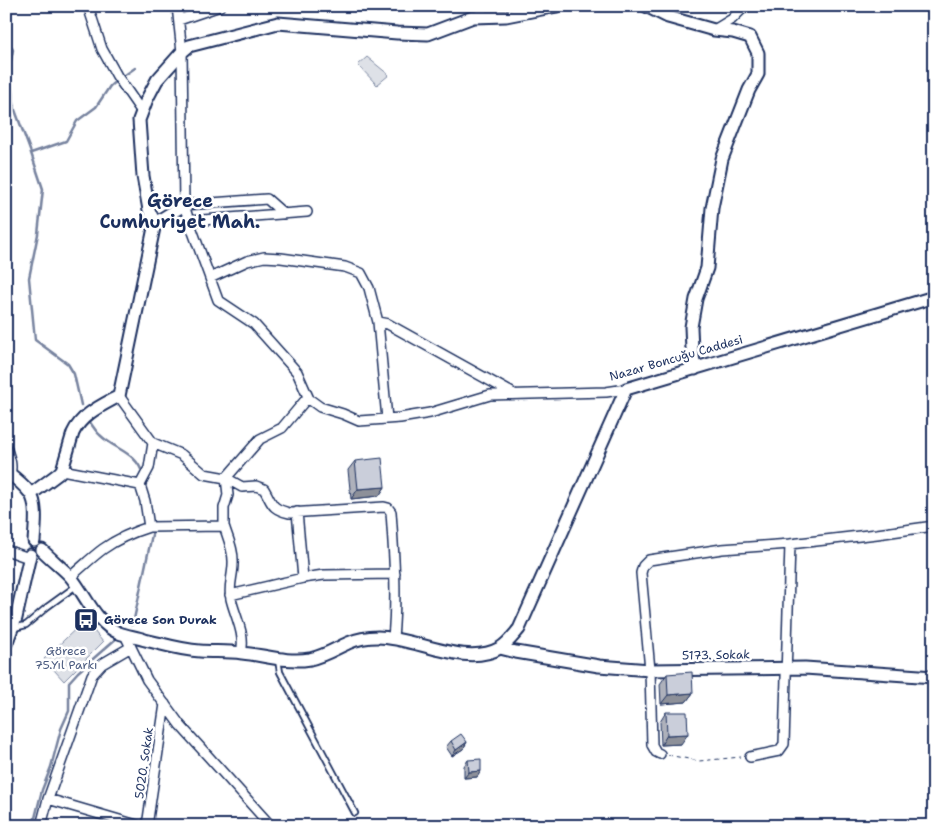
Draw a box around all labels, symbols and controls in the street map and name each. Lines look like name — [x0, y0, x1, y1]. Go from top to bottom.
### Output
district label: Görece Cumhuriyet Mah. — [100, 189, 260, 234]
street label: Nazar Boncuğu Caddesi — [607, 331, 745, 385]
bus stop icon: Görece Son Durak — [73, 607, 99, 633]
place label: Görece Son Durak — [104, 612, 217, 628]
park label: Görece 75.Yıl Parkı — [35, 643, 97, 673]
street label: 5173. Sokak — [682, 646, 750, 664]
street label: 5020. Sokak — [131, 726, 157, 800]

